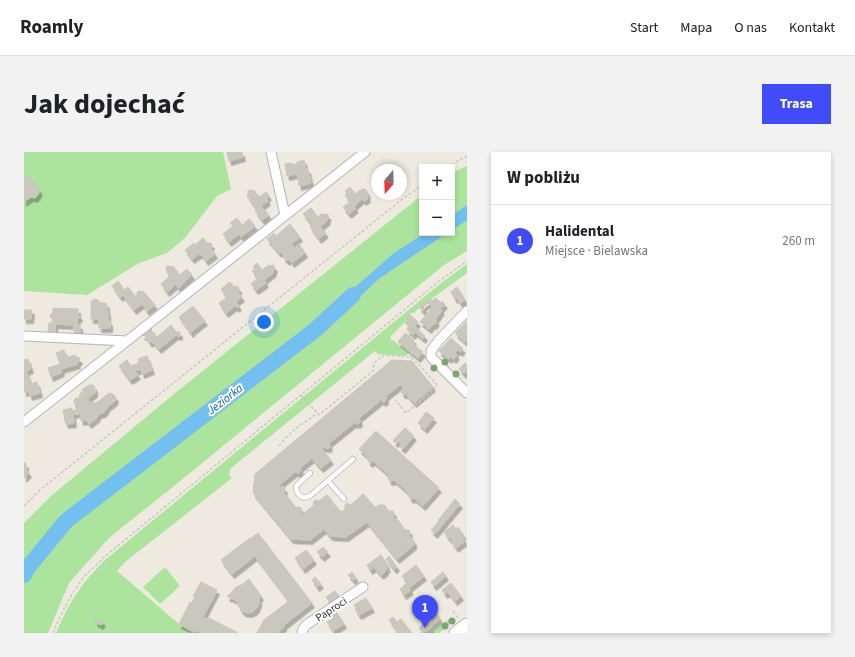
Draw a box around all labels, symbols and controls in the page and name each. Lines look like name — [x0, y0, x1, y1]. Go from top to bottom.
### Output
text: Roamly — [20, 14, 83, 41]
text: Start — [630, 18, 658, 38]
text: Mapa — [680, 18, 712, 38]
text: O nas — [734, 18, 767, 38]
text: Kontakt — [789, 18, 835, 38]
text: Jak dojechać — [24, 84, 185, 124]
button: Trasa — [762, 84, 831, 124]
north arrow — [371, 164, 407, 200]
map controls — [419, 164, 455, 236]
button: + — [419, 164, 455, 200]
text: W pobliżu — [507, 166, 580, 190]
button: − — [419, 200, 455, 236]
text: Halidental — [545, 221, 614, 242]
text: 1 — [517, 232, 523, 250]
text: 260 m — [782, 232, 815, 250]
text: Miejsce · Bielawska — [545, 242, 648, 260]
your location — [254, 312, 274, 332]
water label: Jeziorka — [203, 380, 247, 419]
street label: Paproci — [313, 594, 350, 625]
pin: 1 — [412, 595, 438, 628]

